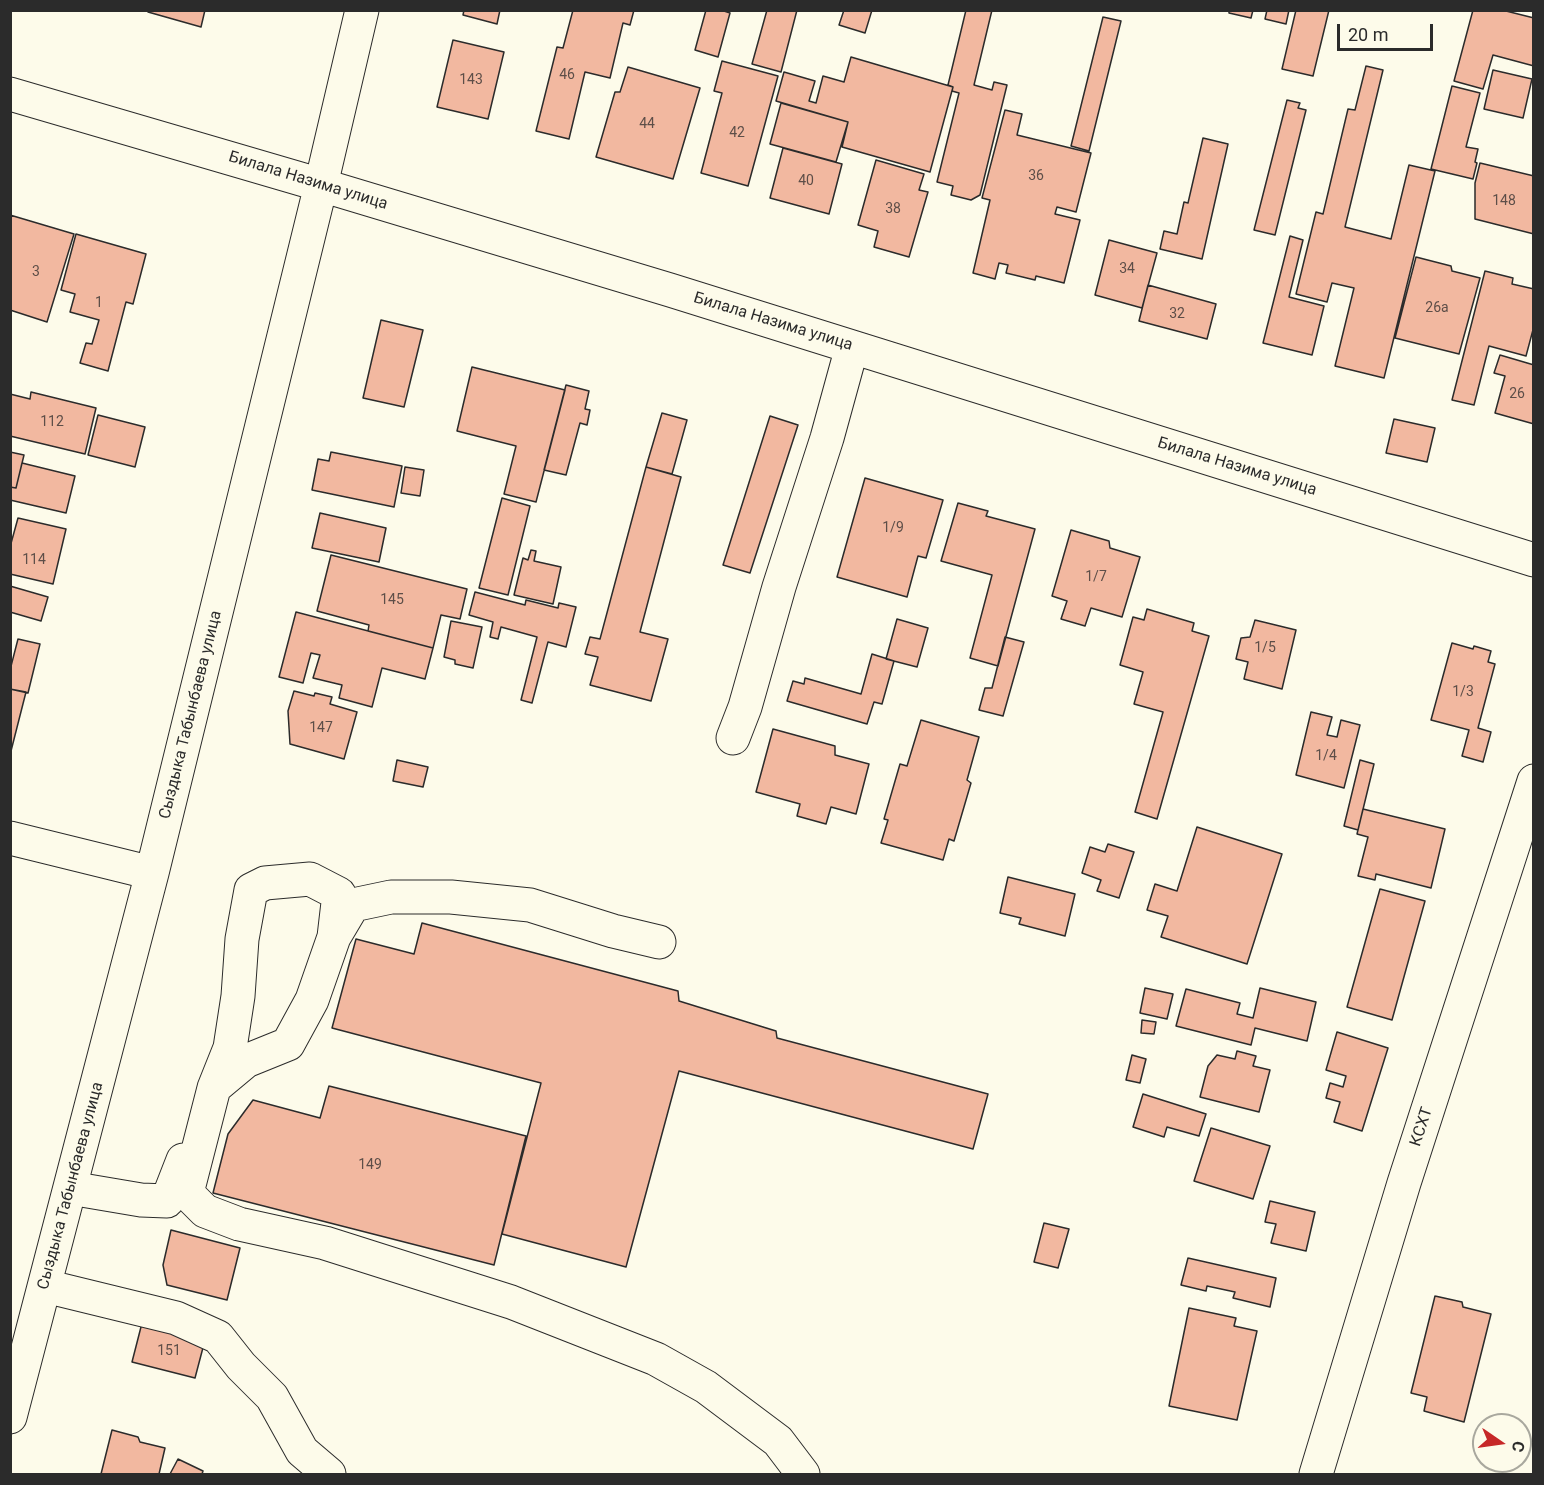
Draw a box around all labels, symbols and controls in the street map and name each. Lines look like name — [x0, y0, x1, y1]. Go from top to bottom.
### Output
scale bar — [1340, 12, 1436, 50]
text: 20 m — [1348, 24, 1388, 45]
house number: 46 — [559, 67, 575, 83]
house number: 143 — [459, 72, 483, 88]
house number: 44 — [639, 116, 655, 132]
house number: 42 — [729, 125, 745, 141]
street label: Билала Назима улица — [226, 148, 390, 214]
house number: 36 — [1028, 168, 1044, 184]
house number: 40 — [798, 173, 814, 189]
house number: 148 — [1492, 193, 1516, 209]
house number: 38 — [885, 201, 901, 217]
house number: 34 — [1119, 261, 1135, 277]
house number: 3 — [32, 264, 40, 280]
street label: Билала Назима улица — [691, 289, 855, 355]
house number: 1 — [95, 295, 103, 311]
house number: 26а — [1425, 300, 1449, 316]
house number: 32 — [1169, 306, 1185, 322]
house number: 26 — [1509, 386, 1525, 402]
house number: 112 — [40, 414, 64, 430]
street label: Билала Назима улица — [1155, 434, 1319, 500]
house number: 1/9 — [882, 520, 904, 536]
house number: 114 — [22, 552, 46, 568]
house number: 1/7 — [1085, 569, 1107, 585]
house number: 145 — [380, 592, 404, 608]
street label: Сыздыка Табынбаева улица — [156, 609, 226, 821]
house number: 1/5 — [1254, 640, 1276, 656]
house number: 1/3 — [1452, 684, 1474, 700]
house number: 147 — [309, 720, 333, 736]
house number: 1/4 — [1315, 748, 1337, 764]
street label: Сыздыка Табынбаева улица — [34, 1080, 108, 1292]
street label: КСХТ — [1407, 1105, 1437, 1149]
house number: 149 — [358, 1157, 382, 1173]
house number: 151 — [157, 1343, 181, 1359]
north arrow — [1472, 1413, 1532, 1473]
text: С — [1508, 1439, 1529, 1454]

